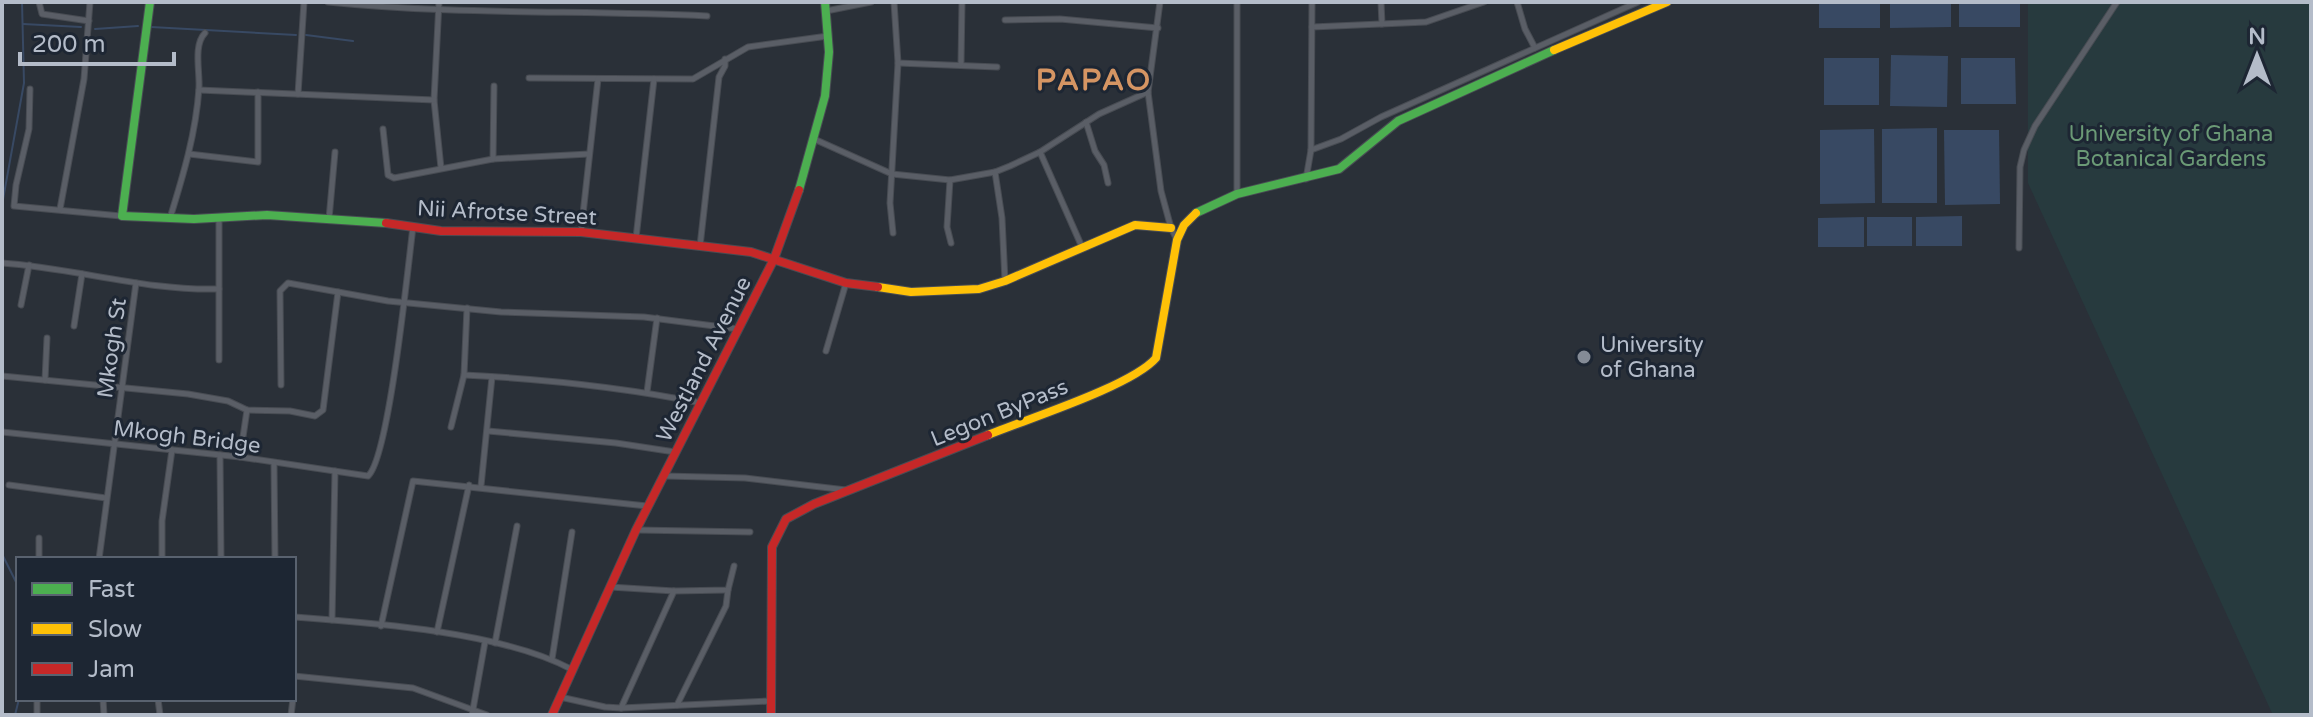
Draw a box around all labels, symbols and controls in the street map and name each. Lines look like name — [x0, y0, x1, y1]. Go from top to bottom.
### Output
scale bar — [20, 16, 174, 66]
north arrow — [2217, 16, 2297, 96]
text: N — [2248, 24, 2266, 50]
text: 200 m — [32, 30, 106, 59]
district label: PAPAO — [1036, 62, 1152, 99]
park label: University of Ghana Botanical Gardens — [2069, 121, 2273, 172]
street label: Nii Afrotse Street — [416, 195, 597, 231]
street label: Westland Avenue — [651, 272, 757, 447]
street label: Mkogh St — [92, 296, 132, 400]
place label: University of Ghana — [1600, 332, 1704, 383]
marker: University of Ghana — [1575, 348, 1593, 366]
street label: Legon ByPass — [927, 374, 1072, 452]
street label: Mkogh Bridge — [112, 415, 262, 459]
legend — [16, 557, 296, 701]
text: Fast — [88, 575, 135, 604]
text: Slow — [88, 615, 142, 644]
text: Jam — [88, 655, 135, 684]

